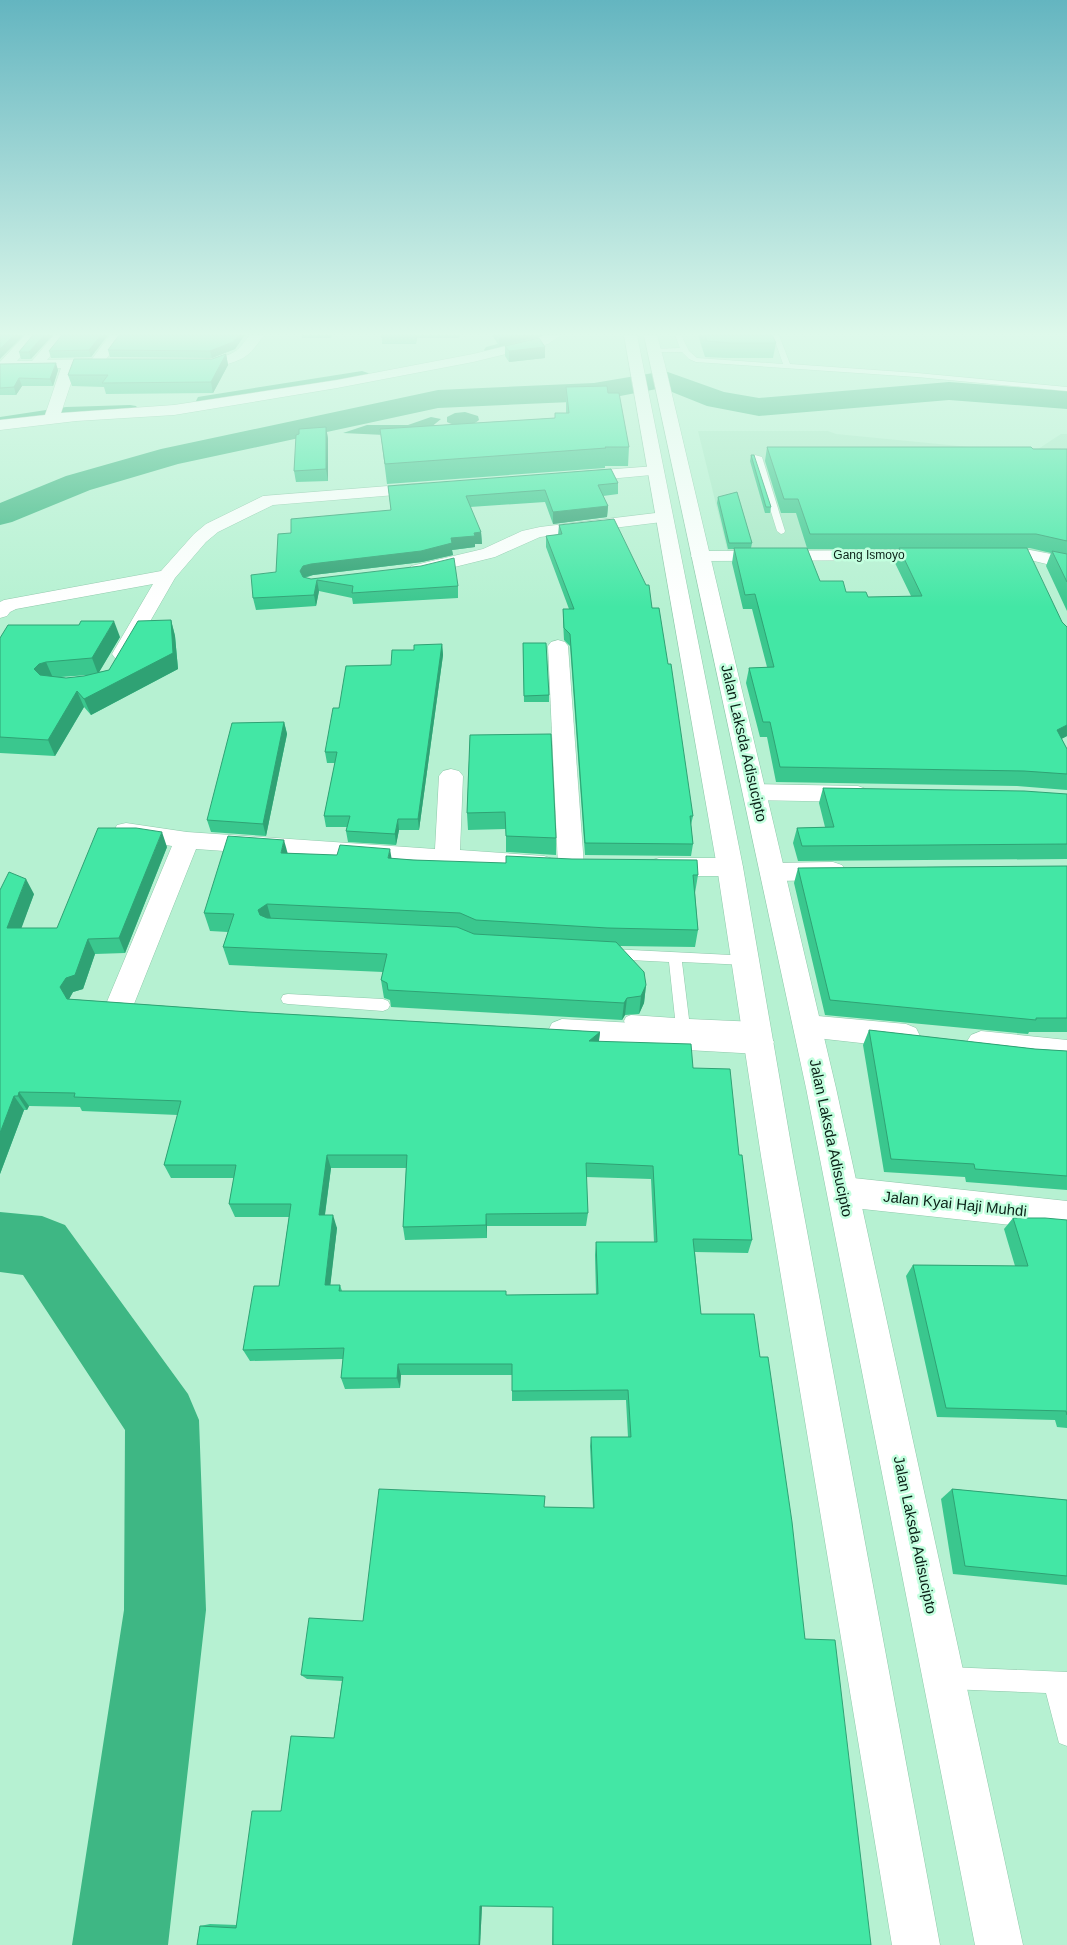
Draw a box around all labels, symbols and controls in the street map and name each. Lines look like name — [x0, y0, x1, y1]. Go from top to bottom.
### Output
street label: Gang Ismoyo — [833, 548, 905, 562]
street label: Jalan Laksda Adisucipto — [718, 663, 771, 823]
street label: Jalan Laksda Adisucipto — [806, 1057, 857, 1218]
street label: Jalan Kyai Haji Muhdi — [882, 1188, 1028, 1219]
street label: Jalan Laksda Adisucipto — [890, 1454, 941, 1615]

